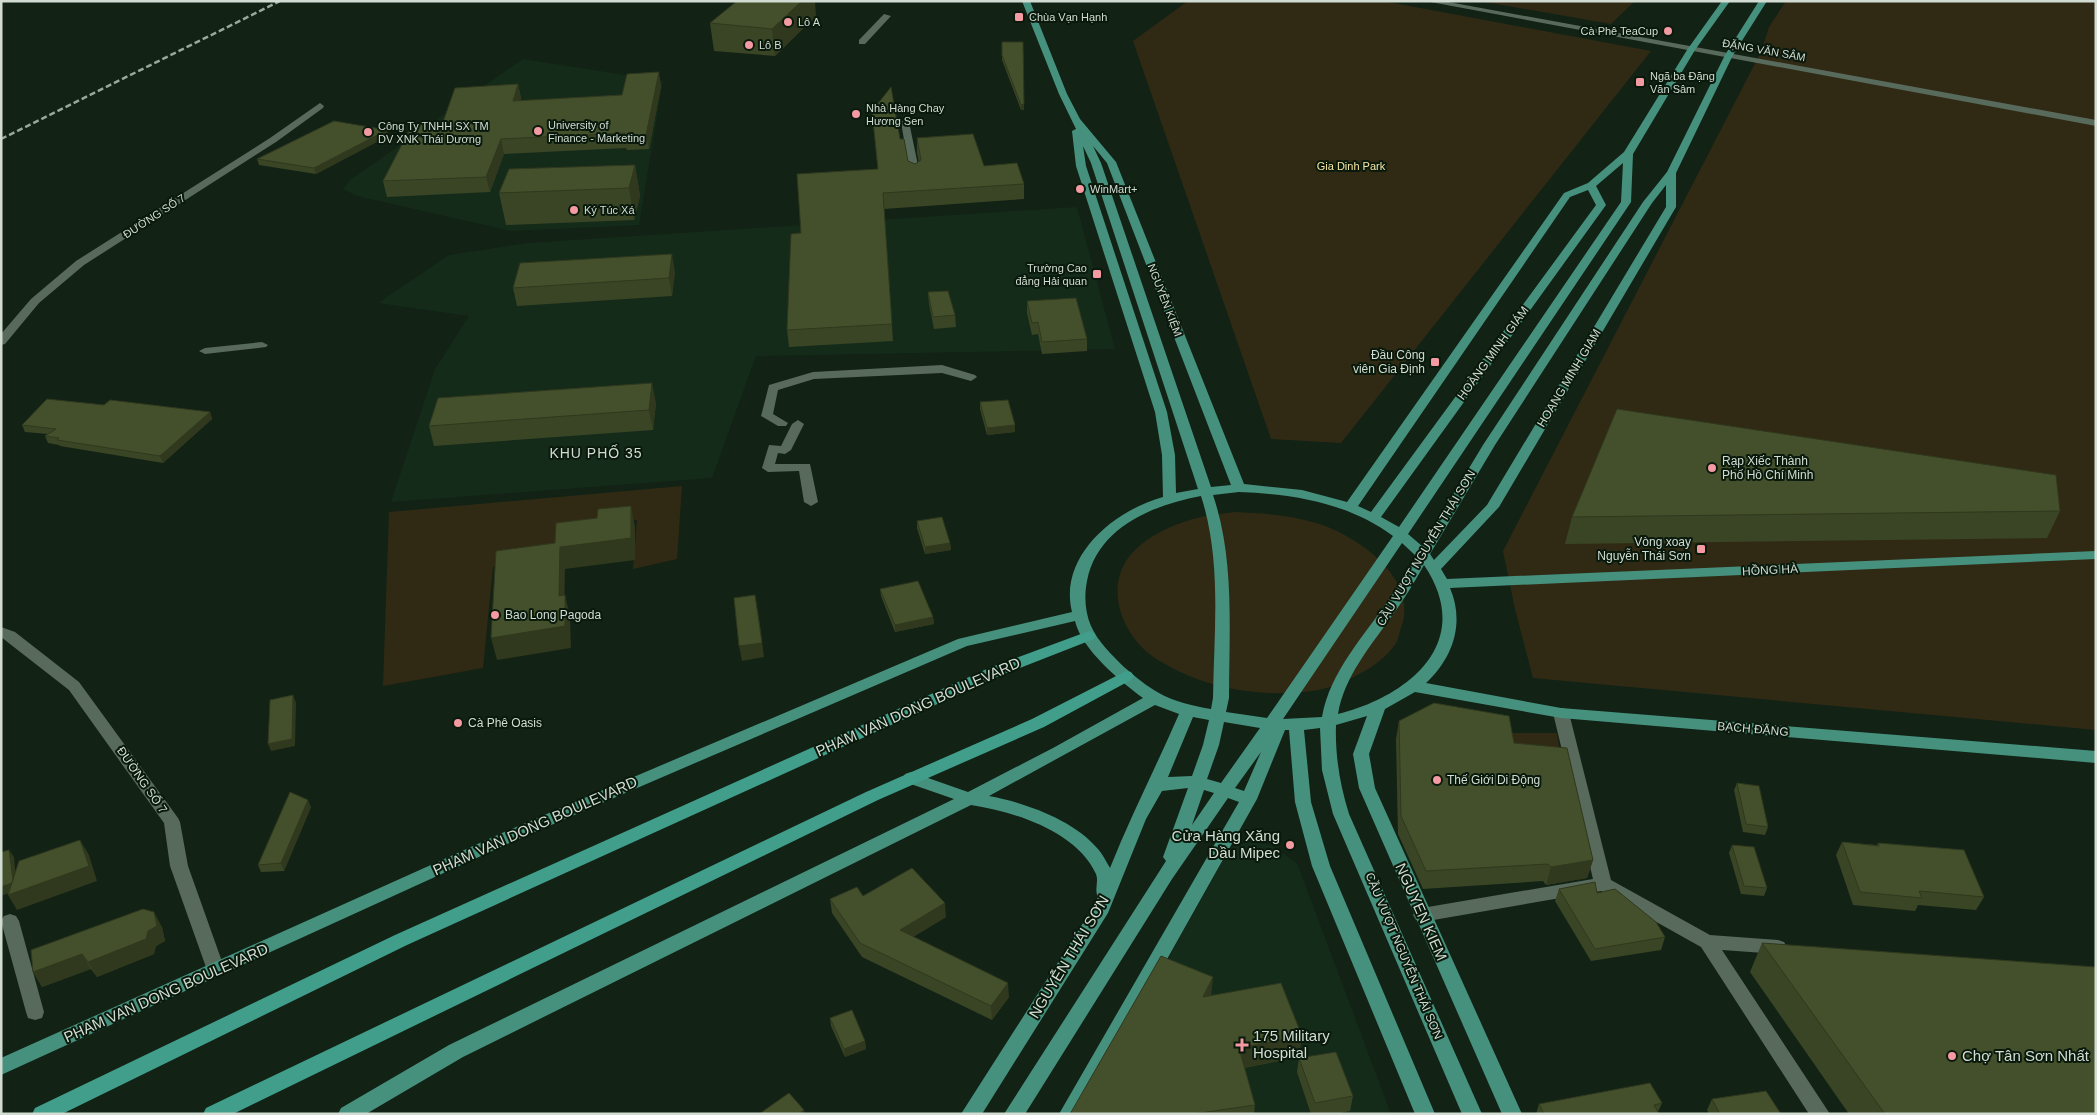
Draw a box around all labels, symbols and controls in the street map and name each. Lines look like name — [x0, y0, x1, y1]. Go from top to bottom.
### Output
marker: Chùa Vạn Hạnh — [1013, 11, 1025, 23]
place label: Chùa Vạn Hạnh — [1029, 11, 1107, 23]
marker: Lô A — [782, 16, 794, 28]
place label: Lô A — [798, 16, 821, 28]
place label: Cà Phê TeaCup — [1581, 25, 1658, 37]
marker: Cà Phê TeaCup — [1662, 25, 1674, 37]
street label: ĐẶNG VĂN SÂM — [1721, 37, 1807, 63]
marker: Lô B — [743, 39, 755, 51]
place label: Lô B — [759, 39, 782, 51]
place label: Ngã ba Đặng Văn Sâm — [1650, 70, 1715, 95]
marker: Ngã ba Đặng Văn Sâm — [1634, 76, 1646, 88]
place label: Nhà Hàng Chay Hương Sen — [866, 102, 945, 127]
marker: Nhà Hàng Chay Hương Sen — [850, 108, 862, 120]
place label: University of Finance - Marketing — [548, 119, 645, 144]
place label: Công Ty TNHH SX TM DV XNK Thái Dương — [378, 120, 489, 145]
marker: University of Finance - Marketing — [532, 125, 544, 137]
marker: Công Ty TNHH SX TM DV XNK Thái Dương — [362, 126, 374, 138]
park label: Gia Dinh Park — [1317, 160, 1386, 172]
marker: WinMart+ — [1074, 183, 1086, 195]
place label: WinMart+ — [1090, 183, 1137, 195]
street label: ĐƯỜNG SỐ 7 — [120, 191, 187, 240]
marker: Ký Túc Xá — [568, 204, 580, 216]
place label: Ký Túc Xá — [584, 204, 635, 216]
place label: Trường Cao đẳng Hải quan — [1015, 262, 1087, 287]
street label: NGUYỄN KIỆM — [1146, 262, 1184, 338]
marker: Trường Cao đẳng Hải quan — [1091, 268, 1103, 280]
street label: HOÀNG MINH GIÁM — [1454, 303, 1532, 402]
street label: HOANG MINH GIAM — [1534, 326, 1604, 430]
place label: Đầu Công viên Gia Định — [1353, 348, 1425, 376]
marker: Đầu Công viên Gia Định — [1429, 356, 1441, 368]
district label: KHU PHỐ 35 — [549, 444, 643, 461]
place label: Rạp Xiếc Thành Phố Hồ Chí Minh — [1722, 454, 1813, 482]
marker: Rạp Xiếc Thành Phố Hồ Chí Minh — [1706, 462, 1718, 474]
street label: CẦU VƯỢT NGUYỄN THÁI SƠN — [1373, 467, 1478, 629]
place label: Vòng xoay Nguyễn Thái Sơn — [1597, 535, 1691, 563]
marker: Vòng xoay Nguyễn Thái Sơn — [1695, 543, 1707, 555]
street label: HỒNG HÀ — [1742, 561, 1798, 578]
place label: Bao Long Pagoda — [505, 608, 601, 622]
marker: Bao Long Pagoda — [489, 609, 501, 621]
street label: PHAM VAN DONG BOULEVARD — [813, 654, 1023, 759]
place label: Cà Phê Oasis — [468, 716, 542, 730]
marker: Cà Phê Oasis — [452, 717, 464, 729]
street label: BẠCH ĐẰNG — [1717, 718, 1789, 739]
street label: ĐƯỜNG SỐ 7 — [114, 744, 171, 816]
street label: PHAM VAN DONG BOULEVARD — [430, 773, 640, 878]
place label: Thế Giới Di Động — [1447, 773, 1540, 787]
marker: Thế Giới Di Động — [1431, 774, 1443, 786]
place label: Cửa Hàng Xăng Dầu Mipec — [1172, 827, 1280, 861]
marker: Cửa Hàng Xăng Dầu Mipec — [1284, 839, 1296, 851]
street label: NGUYEN KIEM — [1392, 860, 1451, 963]
street label: CẦU VƯỢT NGUYỄN THÁI SƠN — [1362, 870, 1446, 1041]
street label: NGUYỄN THÁI SƠN — [1025, 892, 1112, 1021]
street label: PHAM VAN DONG BOULEVARD — [61, 940, 271, 1045]
place label: 175 Military Hospital — [1253, 1027, 1330, 1061]
marker: 175 Military Hospital — [1235, 1038, 1249, 1052]
place label: Chợ Tân Sơn Nhất — [1962, 1047, 2090, 1064]
marker: Chợ Tân Sơn Nhất — [1946, 1050, 1958, 1062]

